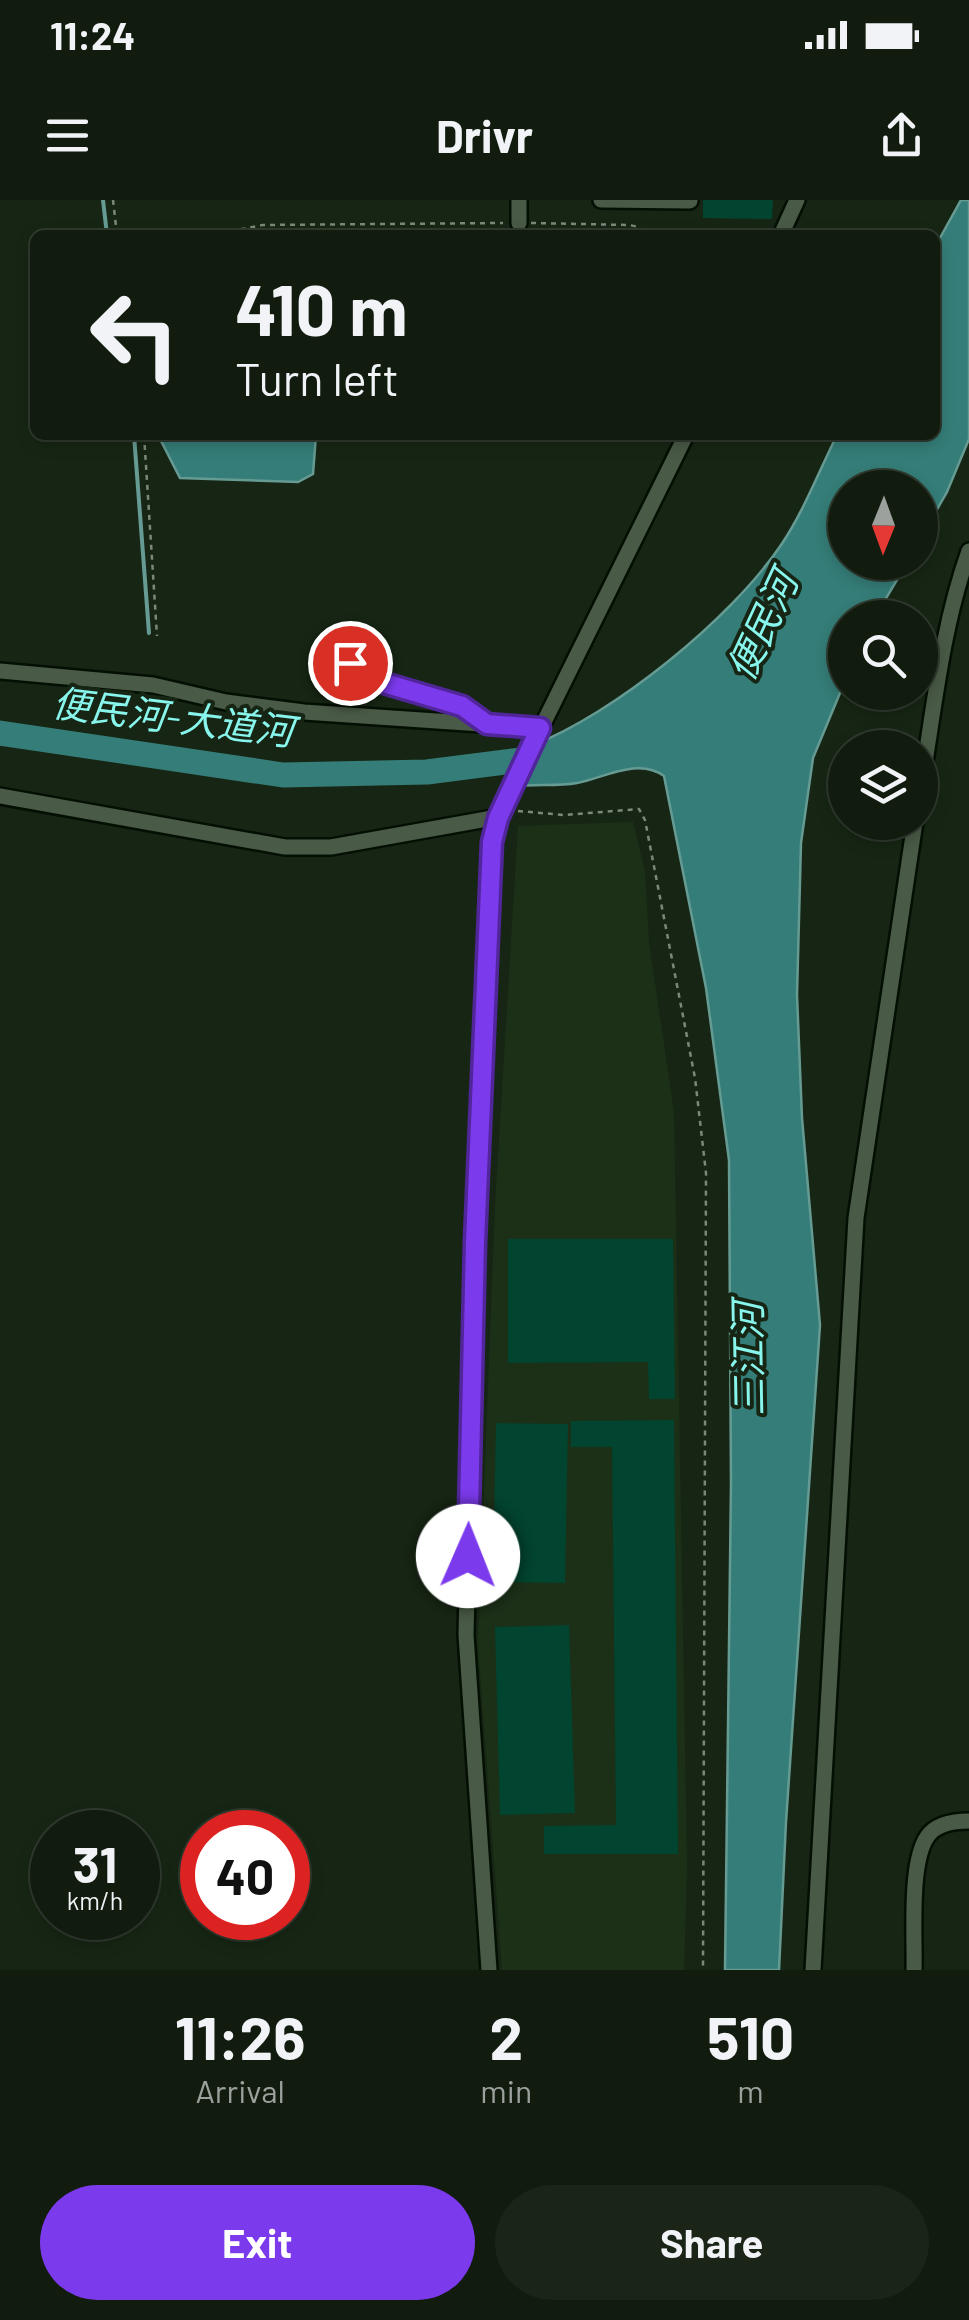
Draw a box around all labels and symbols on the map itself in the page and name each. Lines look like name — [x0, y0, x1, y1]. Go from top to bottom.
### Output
north arrow — [828, 470, 938, 580]
water label: 便民河 — [716, 557, 809, 687]
pin — [308, 621, 393, 706]
water label: 便民河-大道河 — [50, 678, 303, 754]
water label: 三江河 — [723, 1295, 771, 1416]
position arrow — [416, 1504, 520, 1608]
speed limit sign: 40 — [180, 1810, 310, 1940]

